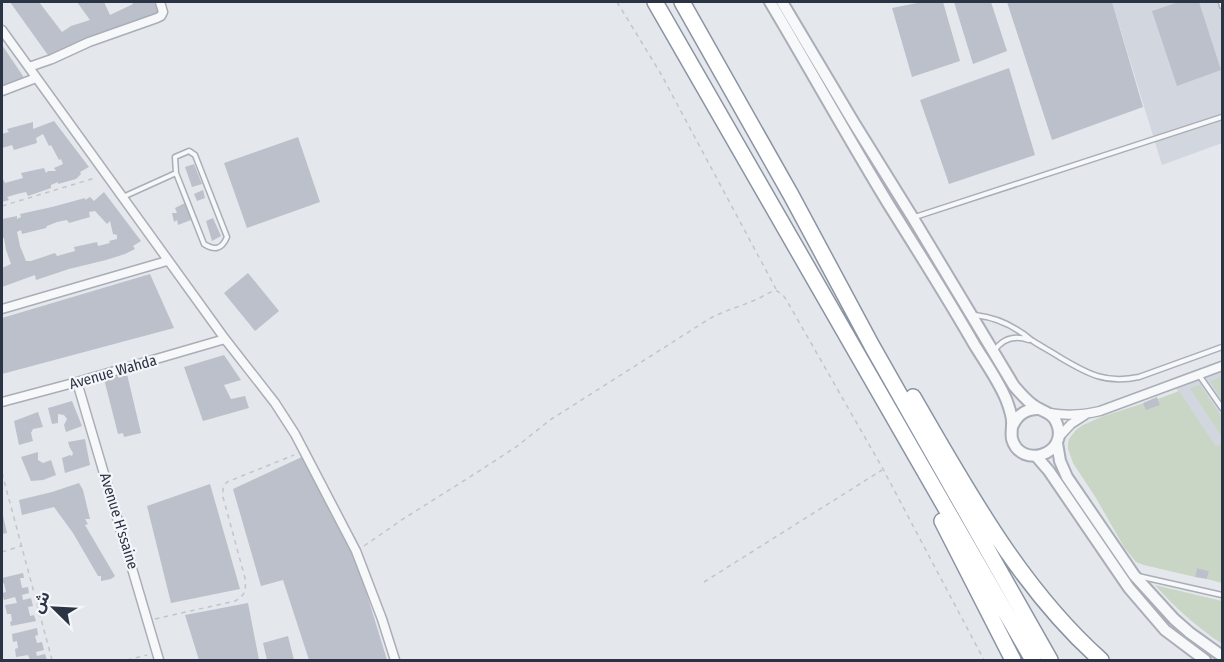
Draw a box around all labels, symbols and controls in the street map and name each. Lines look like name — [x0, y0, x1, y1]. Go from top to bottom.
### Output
street label: Avenue Wahda — [67, 351, 159, 393]
street label: Avenue H'ssaine — [96, 471, 142, 571]
north arrow — [24, 578, 84, 638]
text: ش — [28, 588, 54, 616]

